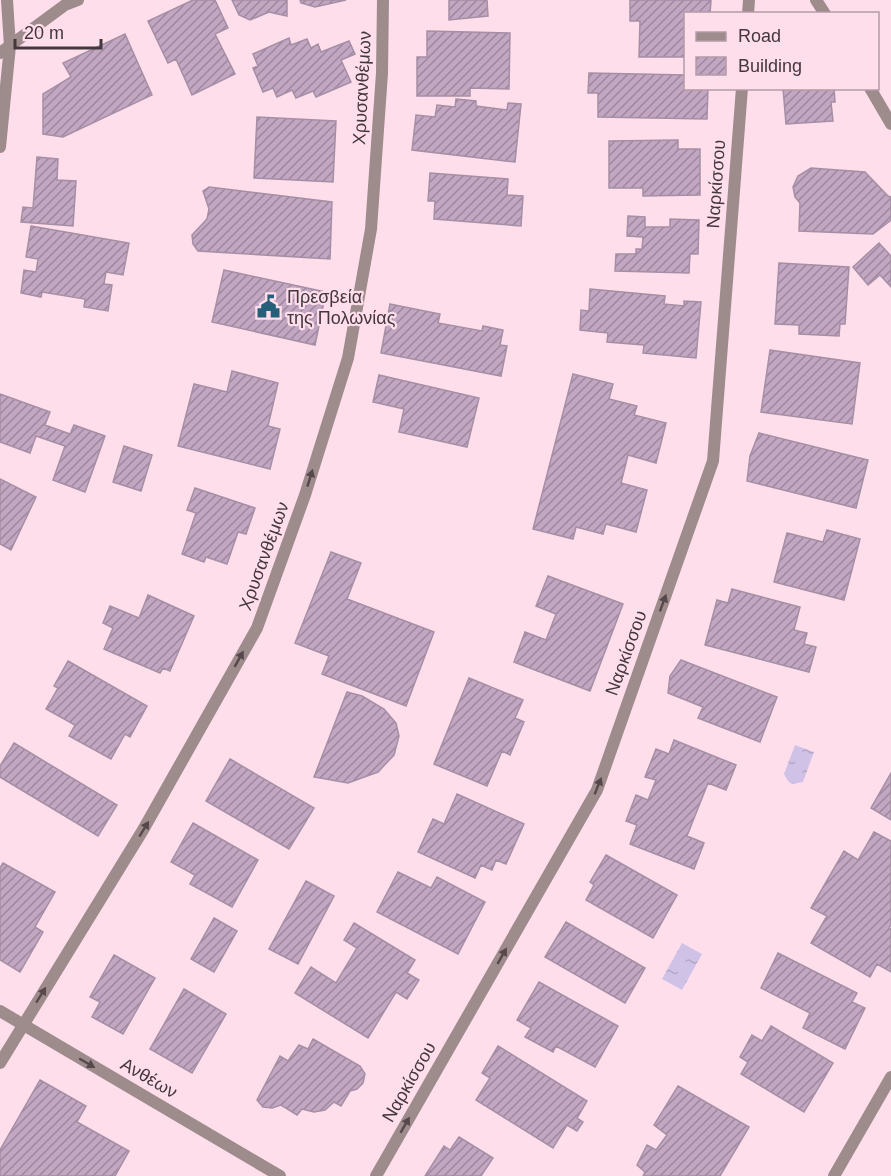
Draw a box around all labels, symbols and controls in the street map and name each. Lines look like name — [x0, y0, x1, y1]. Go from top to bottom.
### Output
scale bar — [15, 12, 100, 50]
legend — [684, 12, 879, 90]
text: 20 m — [24, 23, 64, 43]
text: Road — [738, 26, 781, 46]
street label: Χρυσανθέμων — [349, 31, 375, 145]
text: Building — [738, 56, 802, 76]
street label: Ναρκίσσου — [703, 139, 729, 229]
place label: Πρεσβεία της Πολωνίας — [287, 287, 396, 328]
public building icon: Πρεσβεία της Πολωνίας — [256, 294, 282, 320]
one-way arrow — [306, 469, 315, 487]
street label: Χρυσανθέμων — [235, 499, 293, 613]
one-way arrow — [659, 593, 669, 611]
street label: Ναρκίσσου — [601, 608, 651, 698]
one-way arrow — [234, 650, 244, 667]
one-way arrow — [594, 777, 603, 795]
one-way arrow — [138, 821, 149, 837]
one-way arrow — [497, 947, 507, 964]
one-way arrow — [35, 987, 46, 1003]
street label: Ναρκίσσου — [378, 1039, 440, 1125]
street label: Ανθέων — [117, 1054, 181, 1102]
one-way arrow — [78, 1057, 95, 1067]
one-way arrow — [400, 1116, 410, 1133]

